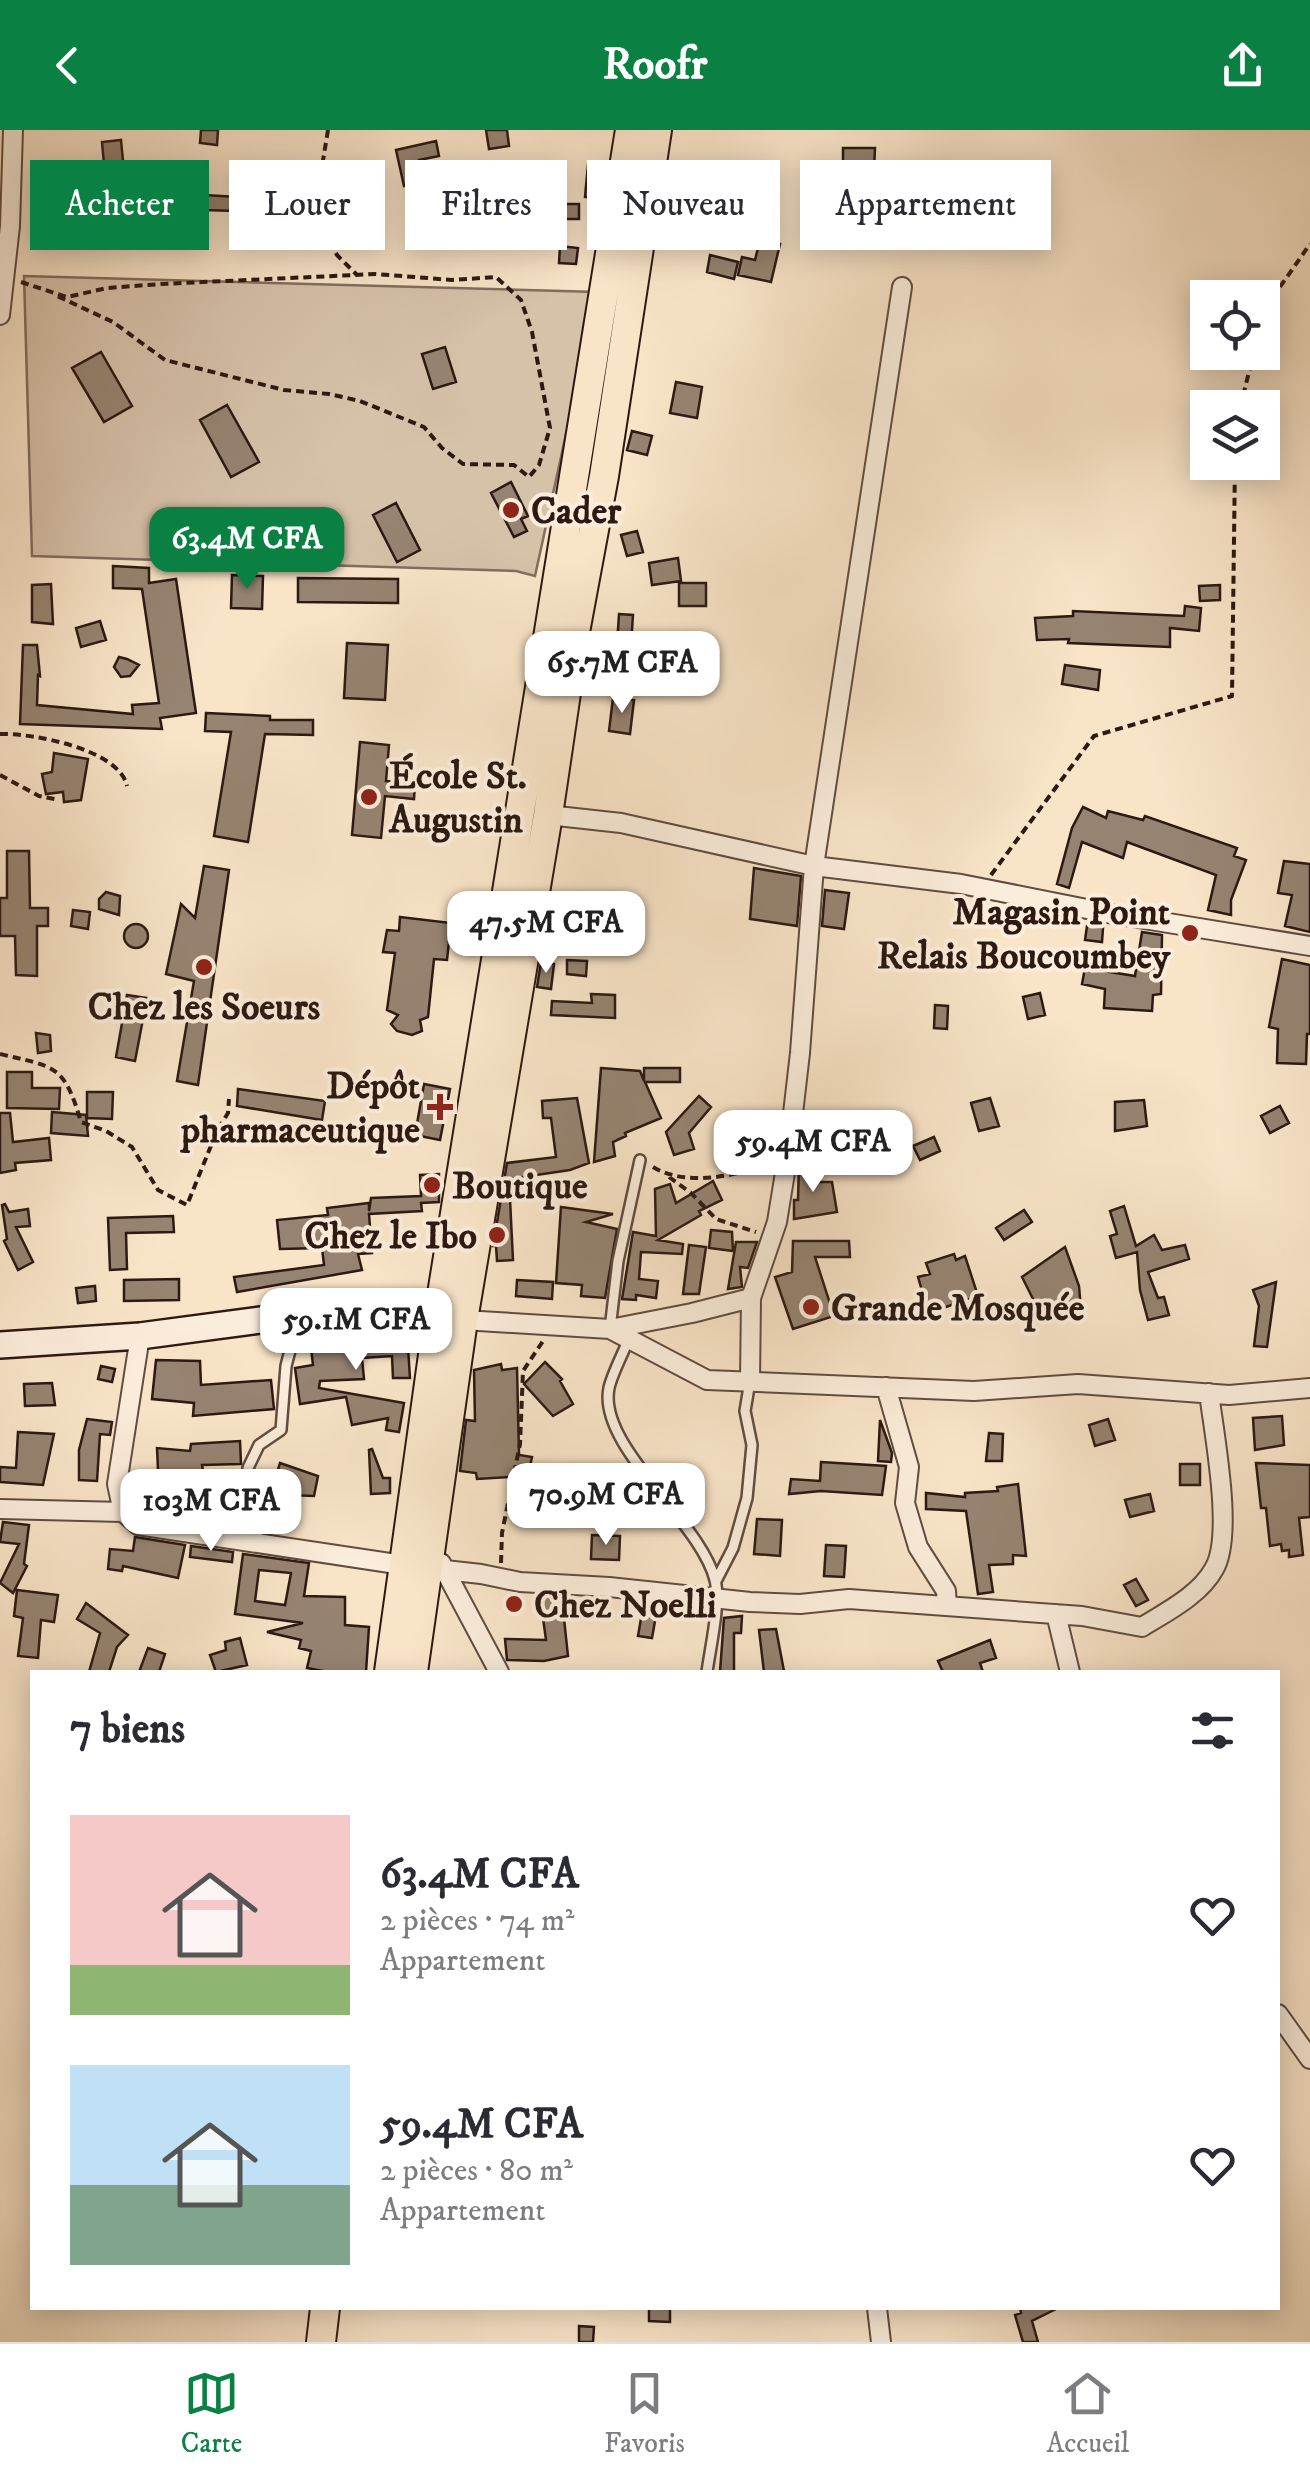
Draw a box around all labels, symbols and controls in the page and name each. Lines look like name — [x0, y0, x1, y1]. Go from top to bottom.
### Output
text: Roofr — [603, 37, 707, 93]
icon: back — [40, 38, 95, 93]
icon: share — [1215, 38, 1270, 93]
chip: Acheter — [30, 160, 209, 250]
chip: Louer — [229, 160, 385, 250]
chip: Filtres — [405, 160, 567, 250]
chip: Nouveau — [587, 160, 780, 250]
chip: Appartement — [800, 160, 1051, 250]
map controls — [1190, 280, 1280, 480]
button: locate — [1190, 280, 1280, 370]
button: layers — [1190, 390, 1280, 480]
place label: Cader — [531, 488, 622, 536]
marker: Cader — [500, 499, 522, 521]
pin: 63.4M CFA — [133, 507, 361, 592]
text: 63.4M CFA — [171, 519, 323, 559]
pin: 65.7M CFA — [508, 631, 736, 716]
text: 65.7M CFA — [547, 643, 697, 683]
place label: École St. Augustin — [388, 752, 527, 845]
marker: École St. Augustin — [358, 786, 380, 808]
place label: Magasin Point Relais Boucoumbey — [877, 889, 1171, 981]
pin: 47.5M CFA — [432, 891, 660, 976]
text: 47.5M CFA — [469, 903, 623, 943]
marker: Magasin Point Relais Boucoumbey — [1179, 922, 1201, 944]
marker: Chez les Soeurs — [193, 956, 215, 978]
place label: Chez les Soeurs — [88, 984, 321, 1032]
place label: Dépôt pharmaceutique — [180, 1063, 420, 1155]
marker: Dépôt pharmaceutique — [429, 1096, 451, 1118]
pin: 59.4M CFA — [699, 1110, 927, 1195]
text: 59.4M CFA — [736, 1122, 890, 1162]
place label: Boutique — [452, 1163, 588, 1211]
marker: Boutique — [421, 1174, 443, 1196]
place label: Chez le Ibo — [304, 1213, 477, 1261]
marker: Chez le Ibo — [486, 1224, 508, 1246]
place label: Grande Mosquée — [831, 1285, 1085, 1333]
pin: 59.1M CFA — [242, 1288, 470, 1373]
marker: Grande Mosquée — [800, 1296, 822, 1318]
text: 59.1M CFA — [282, 1300, 430, 1340]
pin: 70.9M CFA — [492, 1463, 720, 1548]
pin: 103M CFA — [108, 1469, 314, 1554]
text: 70.9M CFA — [529, 1475, 683, 1515]
text: 103M CFA — [142, 1481, 280, 1521]
place label: Chez Noelli — [534, 1582, 717, 1630]
marker: Chez Noelli — [503, 1593, 525, 1615]
icon: filters — [1185, 1703, 1240, 1758]
text: 7 biens — [70, 1704, 185, 1756]
text: 63.4M CFA — [380, 1849, 579, 1901]
icon: home — [150, 1855, 270, 1975]
icon: heart — [1185, 1888, 1240, 1943]
text: 2 pièces · 74 m² — [380, 1901, 574, 1941]
text: Appartement — [380, 1941, 545, 1981]
text: 59.4M CFA — [380, 2099, 583, 2151]
icon: home — [150, 2105, 270, 2225]
icon: heart — [1185, 2138, 1240, 2193]
text: 2 pièces · 80 m² — [380, 2151, 573, 2191]
text: Appartement — [380, 2191, 545, 2231]
tab: Carte — [181, 2366, 242, 2461]
tab: Favoris — [604, 2366, 685, 2461]
tab: Accueil — [1046, 2366, 1129, 2461]

